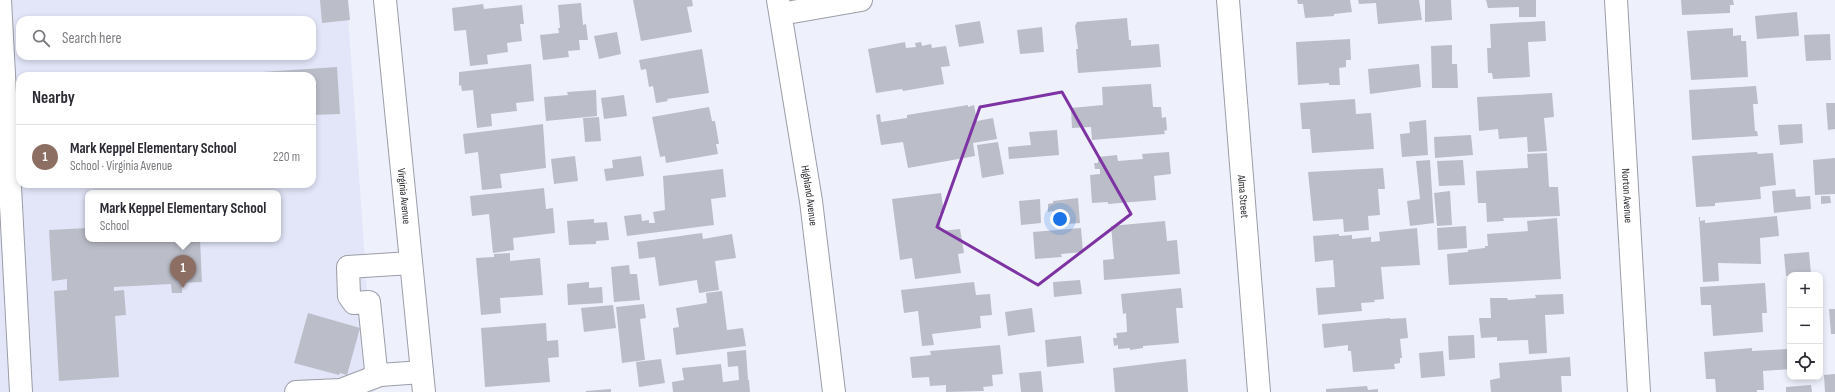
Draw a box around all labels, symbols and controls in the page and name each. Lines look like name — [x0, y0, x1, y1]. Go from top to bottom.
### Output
search box — [16, 16, 316, 60]
icon: search — [30, 27, 52, 49]
text: Search here — [62, 29, 122, 48]
text: Nearby — [32, 88, 75, 108]
text: Mark Keppel Elementary School — [70, 139, 237, 158]
text: 1 — [42, 149, 48, 165]
text: 220 m — [273, 149, 300, 165]
text: School · Virginia Avenue — [70, 158, 172, 174]
street label: Highland Avenue — [799, 164, 820, 226]
street label: Virginia Avenue — [395, 168, 414, 225]
street label: Norton Avenue — [1619, 168, 1636, 223]
street label: Alma Street — [1235, 173, 1252, 219]
popup — [85, 190, 281, 242]
text: Mark Keppel Elementary School — [100, 199, 266, 218]
your location — [1050, 209, 1070, 229]
text: School — [100, 218, 129, 234]
pin: 1 — [170, 255, 196, 288]
map controls — [1787, 272, 1823, 380]
button: + — [1787, 272, 1823, 308]
button: − — [1787, 308, 1823, 344]
button: locate — [1787, 344, 1823, 380]

